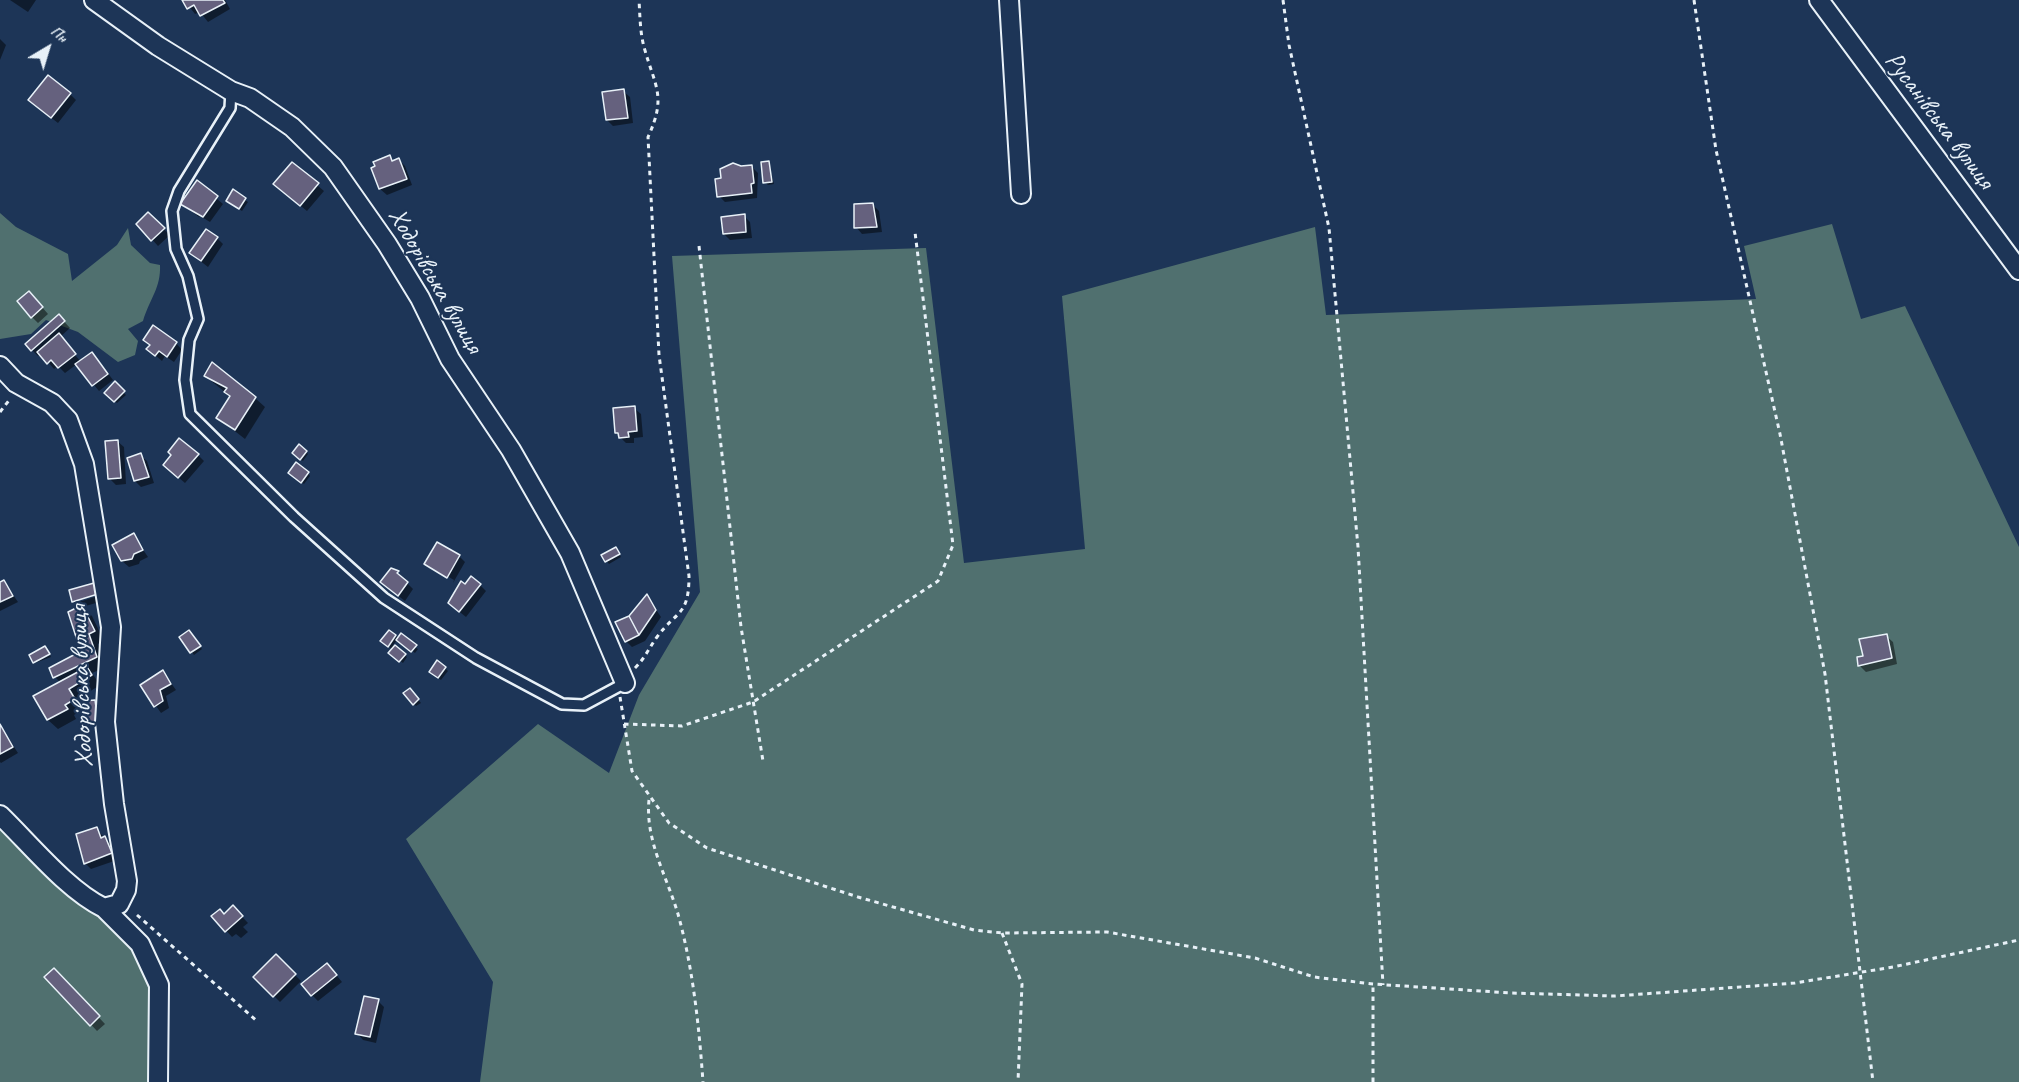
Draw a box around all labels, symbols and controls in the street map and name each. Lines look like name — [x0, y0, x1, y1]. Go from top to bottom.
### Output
north arrow — [18, 18, 78, 78]
text: Пн — [46, 21, 72, 47]
street label: Русанівська вулиця — [1877, 46, 2001, 196]
street label: Ходорівська вулиця — [381, 203, 489, 359]
street label: Ходорівська вулиця — [64, 604, 100, 768]

